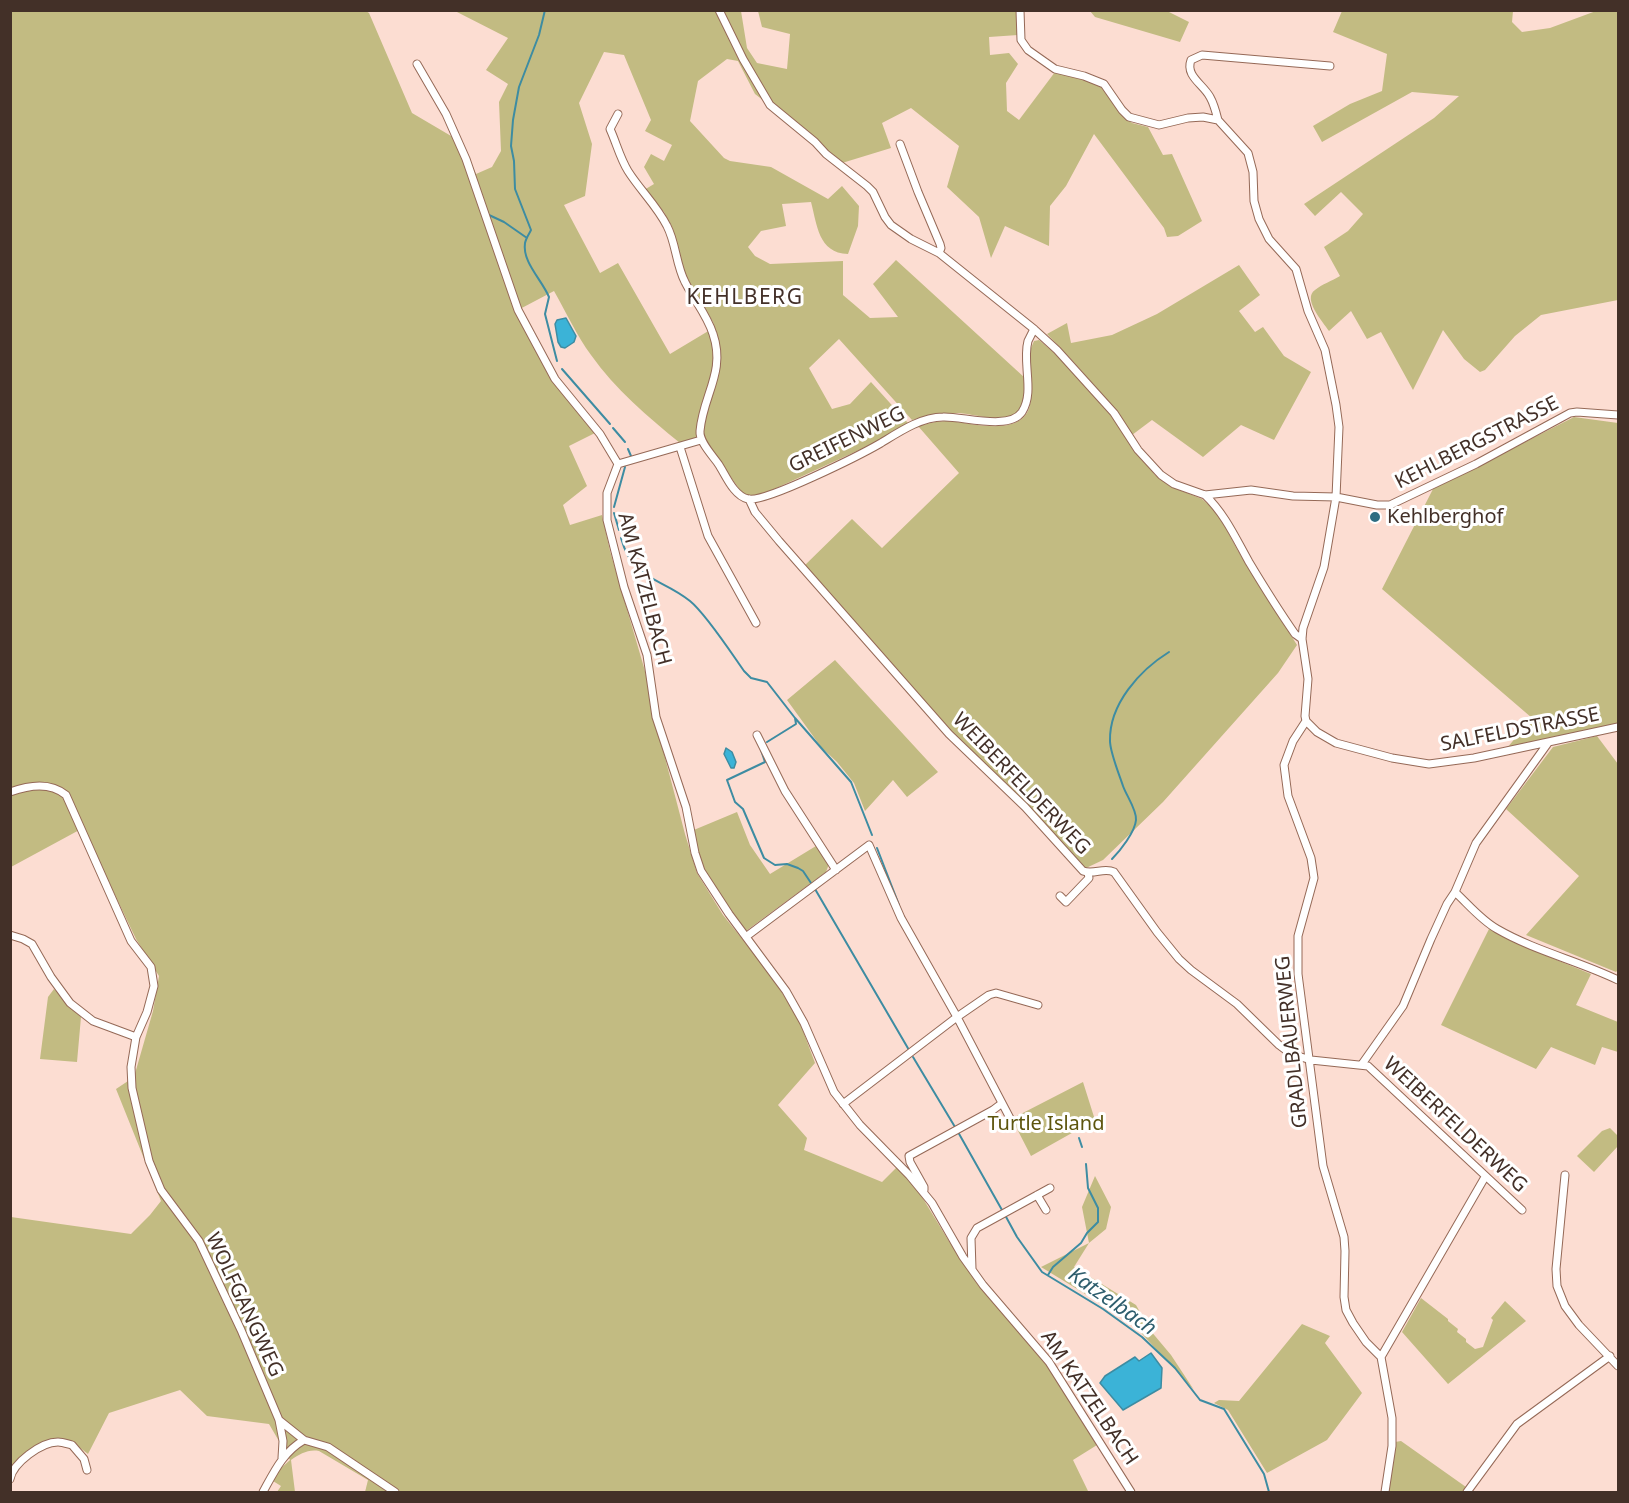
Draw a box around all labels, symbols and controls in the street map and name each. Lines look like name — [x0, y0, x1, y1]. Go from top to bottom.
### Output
district label: KEHLBERG — [687, 285, 803, 311]
street label: KEHLBERGSTRASSE — [1391, 391, 1563, 495]
street label: GREIFENWEG — [785, 402, 909, 478]
place label: Kehlberghof — [1387, 505, 1503, 529]
street label: AM KATZELBACH — [612, 510, 676, 668]
marker: Kehlberghof — [1368, 510, 1382, 524]
street label: SALFELDSTRASSE — [1439, 703, 1601, 757]
street label: WEIBERFELDERWEG — [947, 708, 1095, 860]
street label: GRADLBAUERWEG — [1271, 955, 1313, 1129]
street label: WEIBERFELDERWEG — [1378, 1052, 1532, 1198]
park label: Turtle Island — [988, 1112, 1104, 1136]
street label: WOLFGANGWEG — [200, 1229, 288, 1381]
water label: Katzelbach — [1063, 1263, 1161, 1341]
street label: AM KATZELBACH — [1035, 1326, 1143, 1470]

